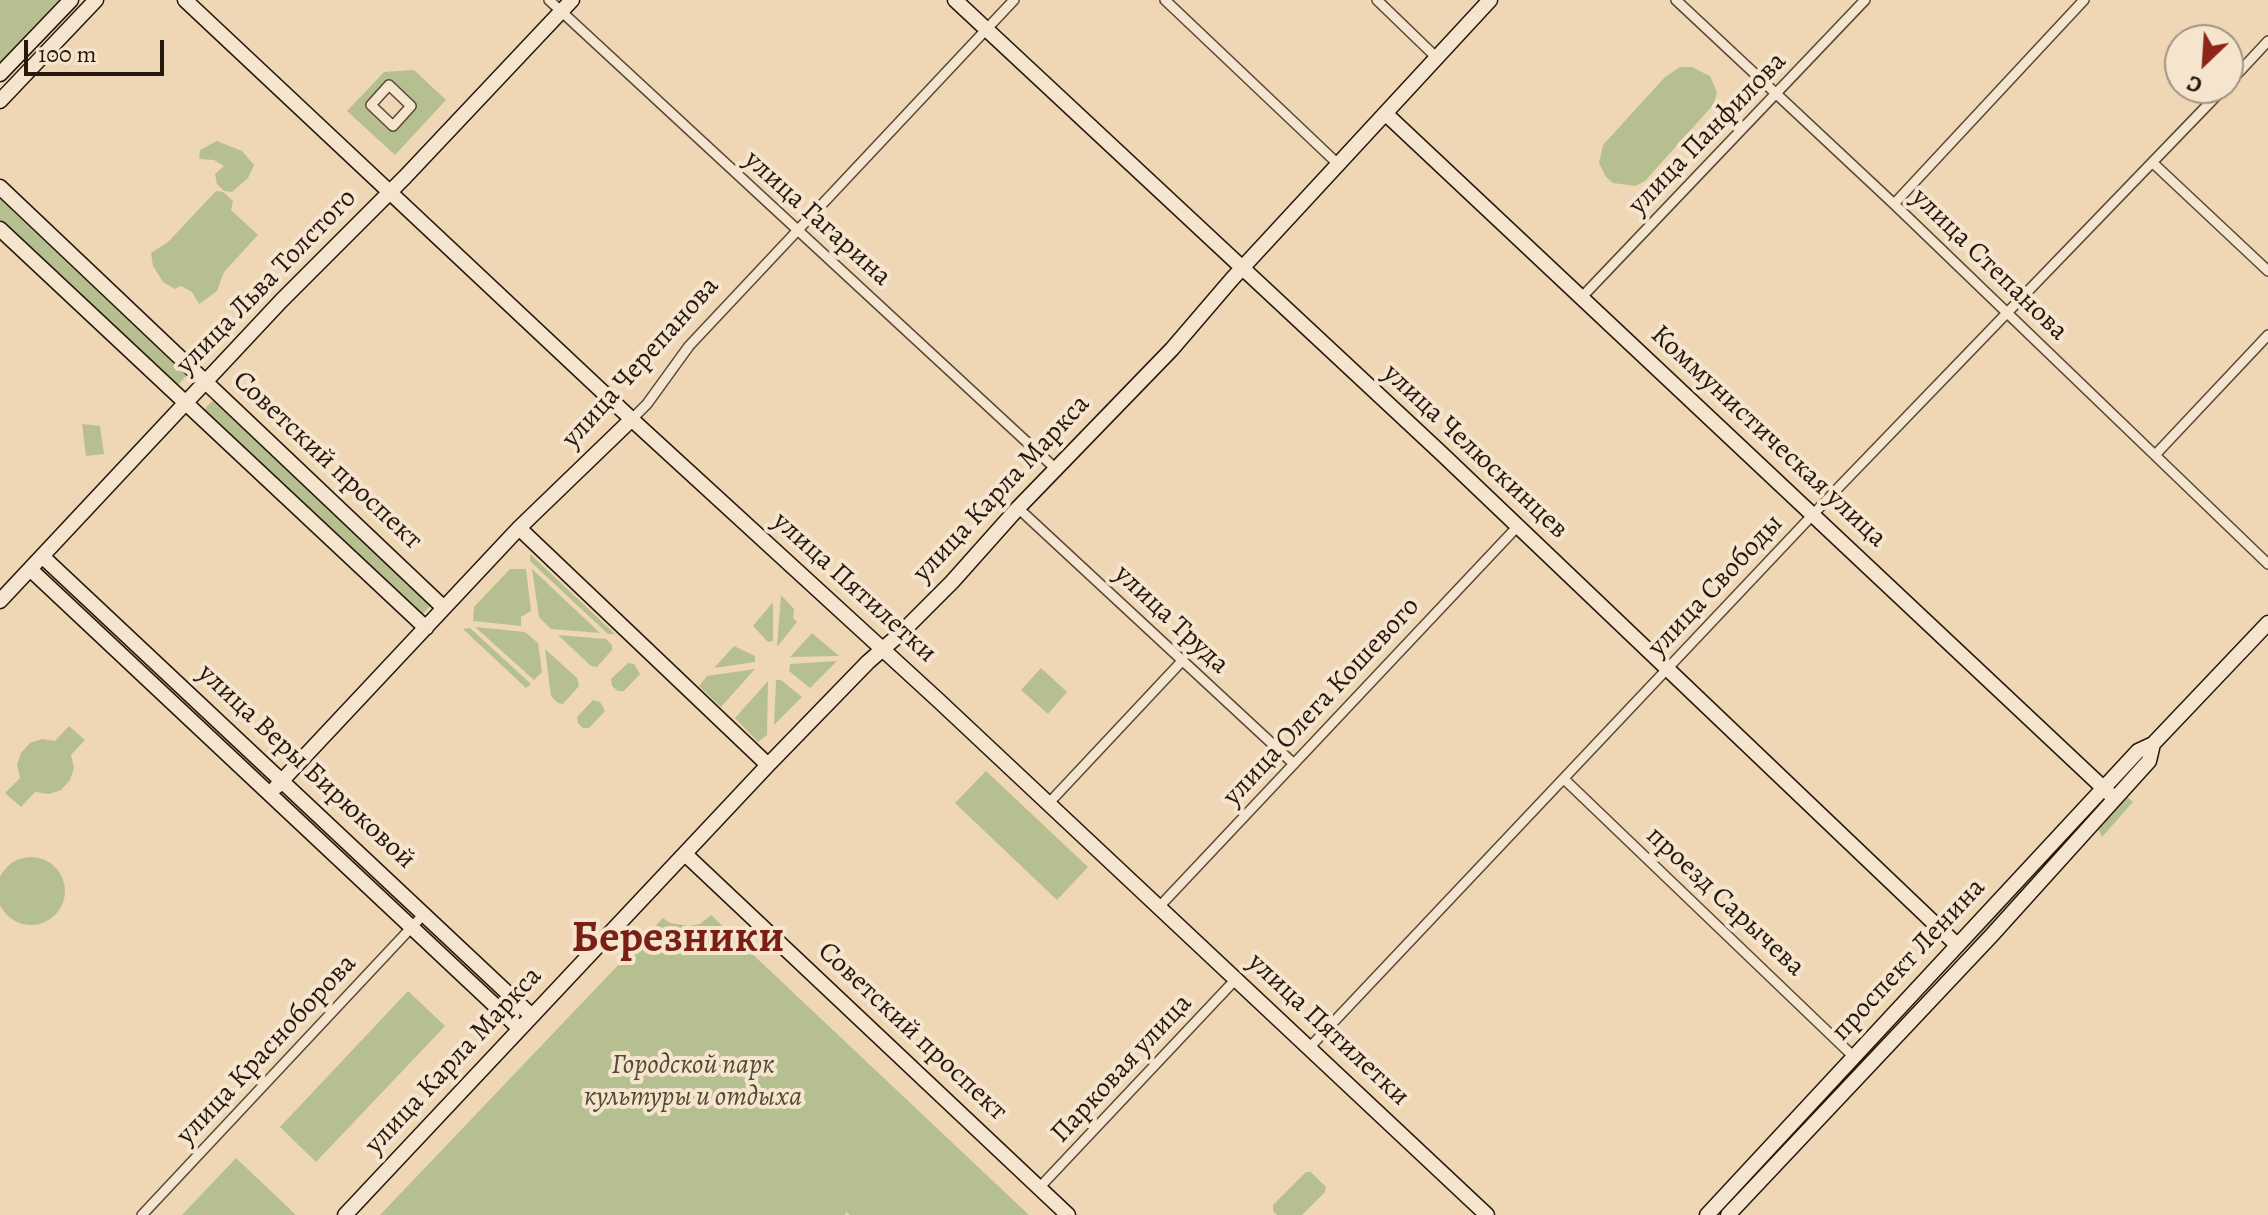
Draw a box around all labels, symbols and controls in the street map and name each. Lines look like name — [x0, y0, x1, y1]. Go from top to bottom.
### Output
scale bar — [28, 24, 168, 74]
north arrow — [2164, 24, 2244, 104]
text: 100 m — [38, 38, 97, 70]
street label: улица Панфилова — [1622, 46, 1794, 222]
text: С — [2182, 67, 2207, 100]
street label: улица Гагарина — [736, 144, 898, 294]
street label: улица Льва Толстого — [170, 182, 364, 382]
street label: улица Степанова — [1904, 182, 2074, 348]
street label: улица Черепанова — [555, 270, 727, 456]
street label: Коммунистическая улица — [1643, 319, 1893, 555]
street label: улица Челюскинцев — [1375, 357, 1575, 547]
street label: Советский проспект — [225, 364, 429, 558]
street label: улица Карла Маркса — [906, 388, 1098, 590]
street label: улица Пятилетки — [765, 505, 943, 671]
street label: улица Свободы — [1641, 508, 1791, 664]
street label: улица Труда — [1106, 558, 1236, 682]
street label: улица Олега Кошевого — [1216, 591, 1428, 813]
street label: улица Веры Бирюковой — [190, 657, 422, 877]
street label: проезд Сарычева — [1639, 820, 1811, 984]
street label: проспект Ленина — [1825, 872, 1993, 1048]
district label: Березники — [572, 914, 784, 966]
street label: Советский проспект — [810, 935, 1014, 1129]
street label: улица Пятилетки — [1240, 946, 1416, 1114]
street label: улица Красноборова — [170, 948, 364, 1152]
street label: улица Карла Маркса — [358, 960, 550, 1162]
street label: Парковая улица — [1044, 987, 1200, 1151]
park label: Городской парк культуры и отдыха — [584, 1049, 802, 1115]

